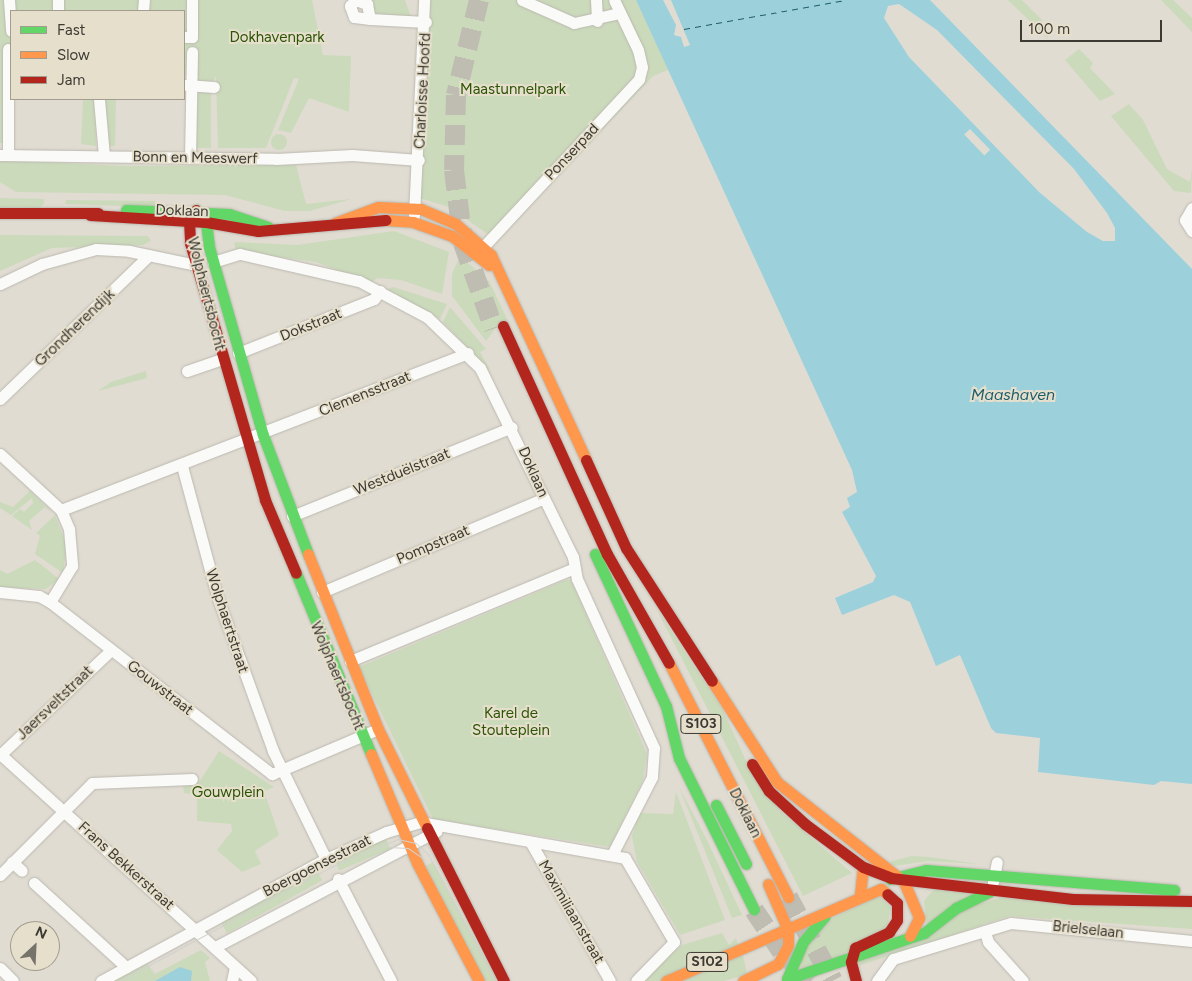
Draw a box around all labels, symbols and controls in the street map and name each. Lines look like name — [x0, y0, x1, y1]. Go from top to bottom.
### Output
legend — [10, 10, 185, 100]
scale bar — [1022, 10, 1164, 42]
text: 100 m — [1028, 20, 1070, 38]
text: Fast — [57, 21, 85, 39]
park label: Dokhavenpark — [229, 29, 325, 47]
street label: Charloisse Hoofd — [411, 33, 435, 149]
text: Slow — [57, 46, 90, 64]
text: Jam — [57, 71, 85, 89]
park label: Maastunnelpark — [460, 81, 566, 99]
street label: Ponserpad — [541, 120, 603, 184]
street label: Bonn en Meeswerf — [132, 148, 258, 168]
street label: Doklaan — [155, 201, 209, 221]
street label: Wolphaertsbocht — [183, 235, 229, 353]
street label: Grondherendijk — [31, 285, 119, 371]
street label: Dokstraat — [277, 304, 345, 346]
street label: Clemensstraat — [317, 367, 413, 421]
water label: Maashaven — [971, 385, 1055, 405]
street label: Doklaan — [514, 444, 552, 500]
street label: Westduëlstraat — [351, 445, 453, 499]
street label: Pompstraat — [394, 522, 472, 568]
street label: Wolphaertstraat — [202, 567, 252, 675]
street label: Wolphaertsbocht — [306, 619, 368, 733]
street label: Gouwstraat — [123, 657, 197, 719]
street label: Jaersveltstraat — [13, 662, 97, 744]
park label: Karel de Stouteplein — [472, 704, 550, 739]
road number: S103 — [680, 712, 722, 736]
park label: Gouwplein — [192, 784, 264, 802]
street label: Doklaan — [725, 785, 765, 841]
street label: Frans Bekkerstraat — [74, 818, 178, 914]
street label: Boergoensestraat — [260, 831, 374, 901]
street label: Maximiliaanstraat — [534, 857, 608, 967]
street label: Brielselaan — [1052, 917, 1124, 943]
north arrow — [10, 921, 60, 971]
text: N — [33, 923, 50, 943]
road number: S102 — [686, 950, 728, 974]

